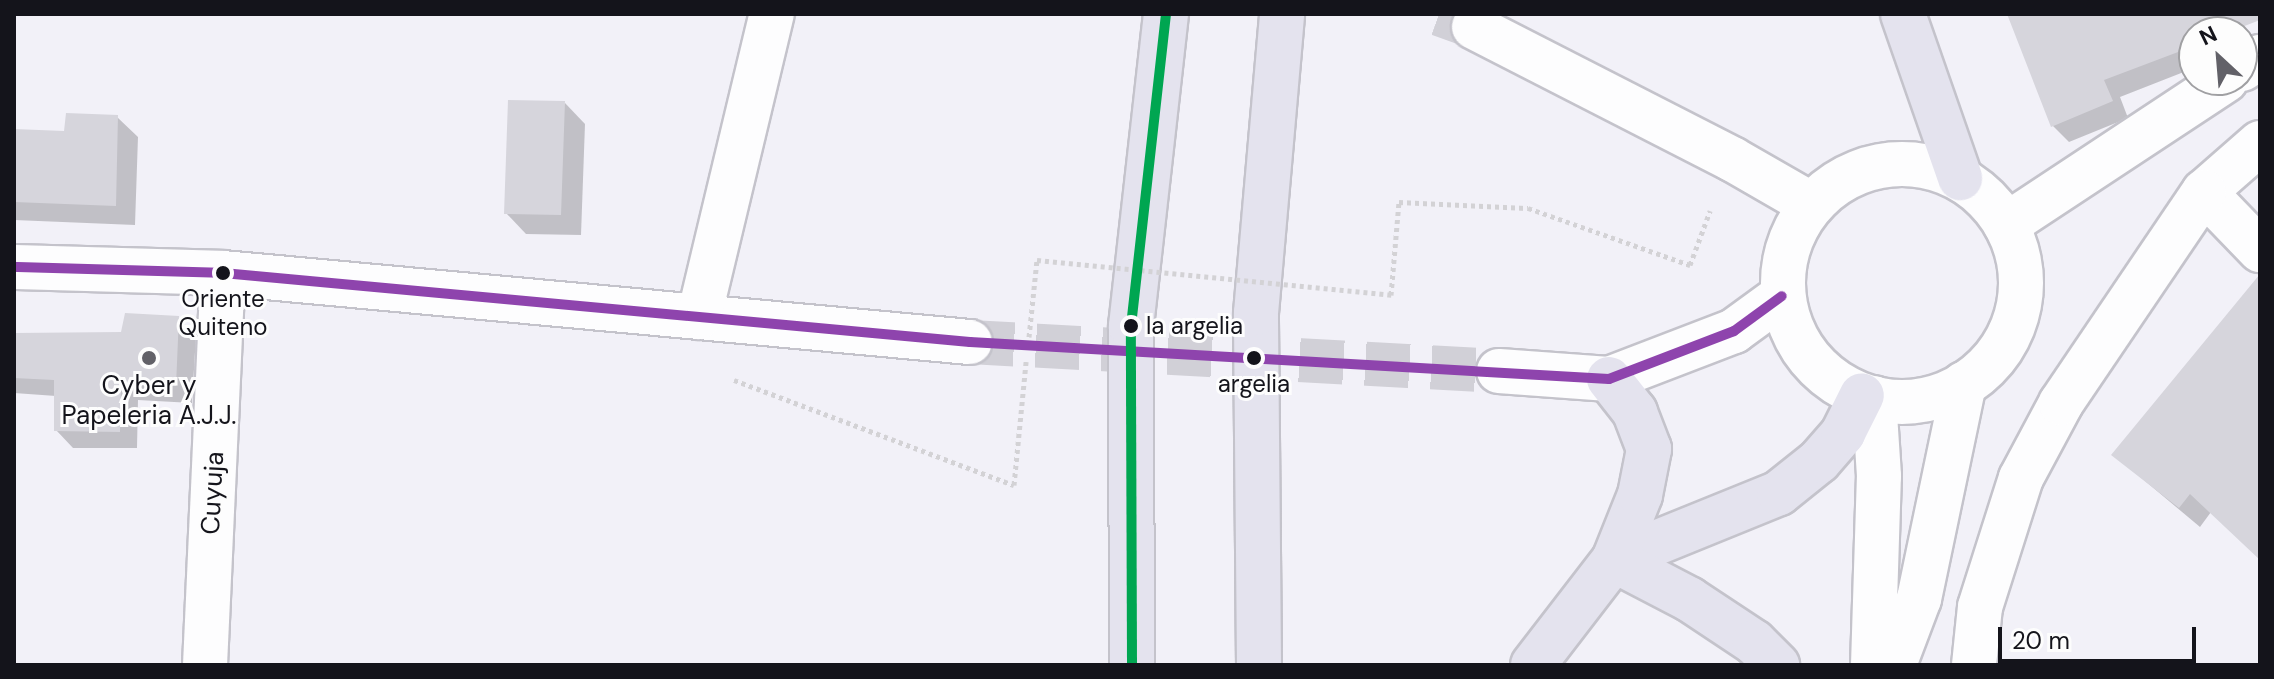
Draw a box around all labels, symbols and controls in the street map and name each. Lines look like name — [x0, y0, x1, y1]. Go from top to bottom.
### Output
north arrow — [2178, 16, 2258, 96]
text: N — [2195, 19, 2222, 52]
marker: Oriente Quiteno — [215, 265, 231, 281]
place label: Oriente Quiteno — [179, 285, 267, 341]
place label: la argelia — [1146, 312, 1243, 340]
marker: la argelia — [1123, 318, 1139, 334]
marker: Cyber y Papeleria A.J.J. — [140, 349, 158, 367]
marker: argelia — [1246, 350, 1262, 366]
place label: Cyber y Papeleria A.J.J. — [62, 370, 236, 432]
place label: argelia — [1218, 370, 1290, 398]
street label: Cuyuja — [195, 451, 231, 535]
scale bar — [2002, 611, 2200, 661]
text: 20 m — [2012, 625, 2070, 656]

